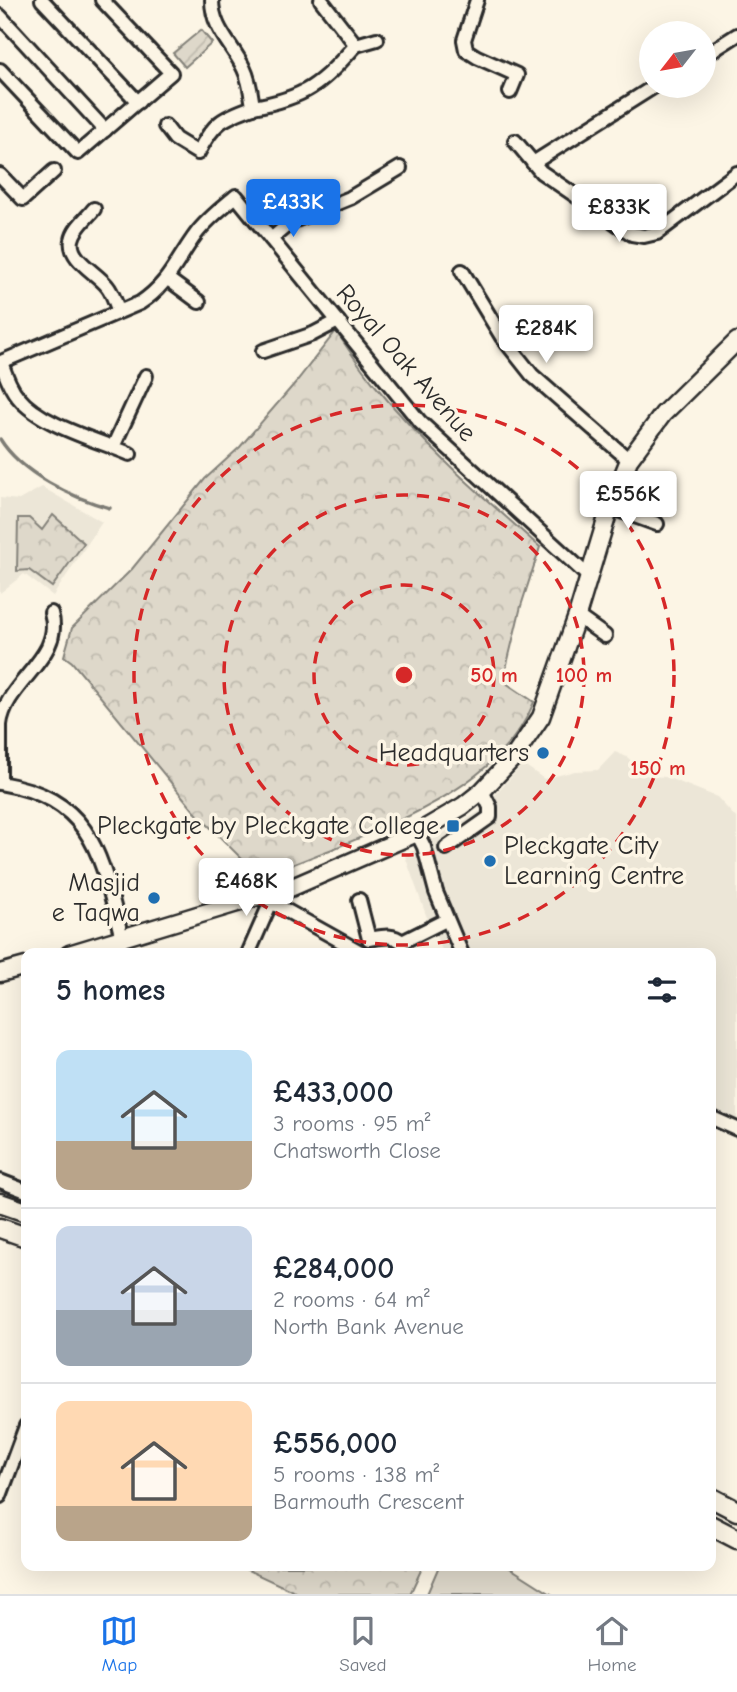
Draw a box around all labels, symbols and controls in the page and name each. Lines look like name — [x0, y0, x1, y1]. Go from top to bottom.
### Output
north arrow — [639, 21, 716, 98]
map controls — [639, 21, 716, 98]
pin: £433K — [244, 180, 342, 239]
pin: £833K — [570, 184, 668, 244]
text: £433K — [262, 188, 324, 215]
text: £833K — [588, 193, 650, 220]
street label: Royal Oak Avenue — [330, 278, 482, 448]
pin: £284K — [497, 306, 595, 365]
text: £284K — [515, 314, 577, 341]
pin: £556K — [579, 472, 677, 531]
text: £556K — [596, 480, 660, 507]
centre of rings — [392, 663, 416, 687]
text: 50 m — [470, 663, 518, 687]
text: 100 m — [556, 663, 612, 687]
place label: Headquarters — [379, 738, 529, 768]
marker: Headquarters — [535, 745, 551, 761]
text: 150 m — [630, 756, 686, 780]
place label: Pleckgate by Pleckgate College — [97, 811, 439, 841]
marker: Pleckgate by Pleckgate College — [445, 818, 461, 834]
place label: Pleckgate City Learning Centre — [504, 831, 684, 891]
marker: Pleckgate City Learning Centre — [482, 853, 498, 869]
pin: £468K — [197, 858, 295, 918]
text: £468K — [215, 867, 277, 894]
place label: Masjid e Taqwa — [52, 868, 140, 928]
marker: Masjid e Taqwa — [146, 890, 162, 906]
icon: filters — [643, 971, 681, 1009]
text: 5 homes — [56, 973, 165, 1008]
text: £433,000 — [273, 1075, 394, 1110]
icon: home — [112, 1078, 196, 1162]
text: 3 rooms · 95 m² — [273, 1110, 431, 1137]
text: Chatsworth Close — [273, 1137, 441, 1164]
text: £284,000 — [273, 1251, 394, 1286]
icon: home — [112, 1254, 196, 1338]
text: 2 rooms · 64 m² — [273, 1286, 430, 1313]
text: North Bank Avenue — [273, 1313, 464, 1340]
text: £556,000 — [273, 1426, 398, 1461]
icon: home — [112, 1429, 196, 1513]
text: 5 rooms · 138 m² — [273, 1461, 439, 1488]
text: Barmouth Crescent — [273, 1488, 464, 1515]
tab: Map — [100, 1612, 138, 1676]
tab: Saved — [339, 1612, 387, 1676]
tab: Home — [588, 1612, 637, 1676]

